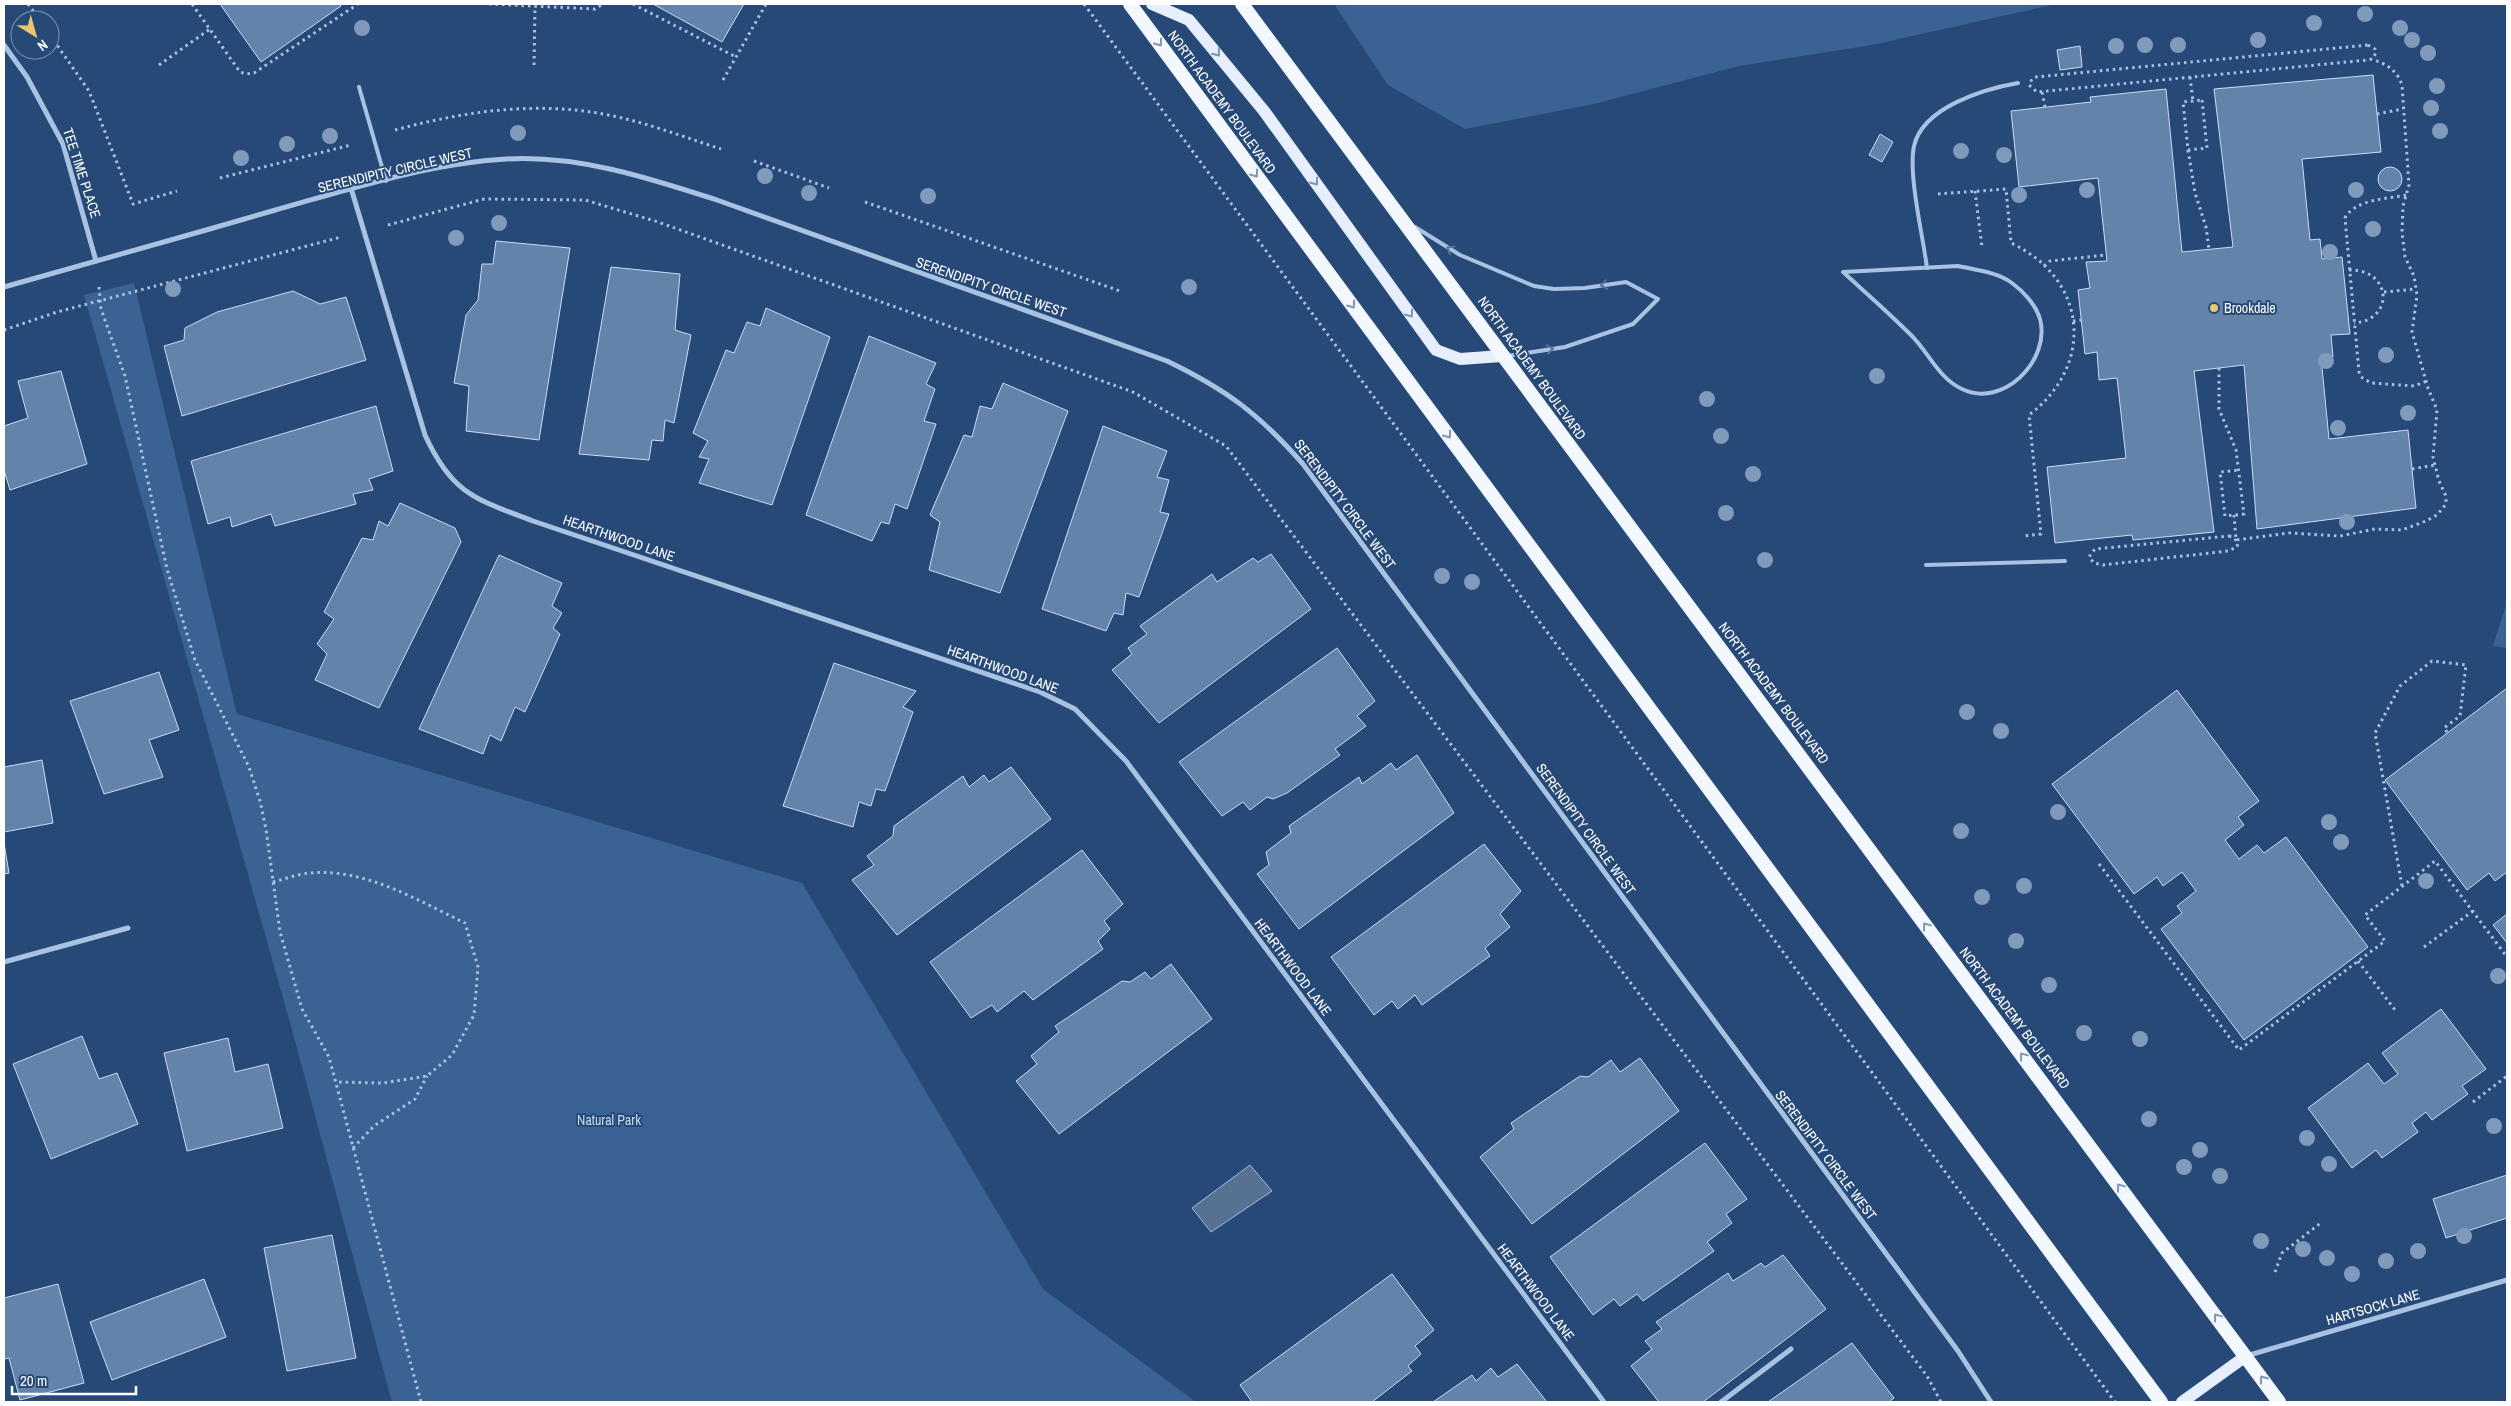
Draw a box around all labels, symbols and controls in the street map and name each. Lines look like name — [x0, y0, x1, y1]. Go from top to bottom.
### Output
north arrow — [10, 10, 60, 60]
street label: NORTH ACADEMY BOULEVARD — [1164, 27, 1280, 177]
text: N — [34, 36, 52, 55]
one-way arrow — [1153, 37, 1161, 46]
one-way arrow — [1211, 48, 1220, 57]
street label: TEE TIME PLACE — [59, 126, 105, 220]
street label: SERENDIPITY CIRCLE WEST — [316, 143, 474, 197]
one-way arrow — [1249, 168, 1258, 178]
one-way arrow — [1309, 177, 1318, 186]
one-way arrow — [1447, 245, 1456, 255]
street label: SERENDIPITY CIRCLE WEST — [913, 253, 1069, 321]
one-way arrow — [1600, 279, 1608, 290]
street label: NORTH ACADEMY BOULEVARD — [1474, 293, 1590, 443]
one-way arrow — [1346, 299, 1354, 308]
place label: Brookdale — [2224, 299, 2276, 317]
marker: Brookdale — [2208, 302, 2220, 314]
one-way arrow — [1404, 308, 1413, 318]
one-way arrow — [1547, 344, 1555, 355]
one-way arrow — [1442, 429, 1451, 439]
street label: SERENDIPITY CIRCLE WEST — [1290, 435, 1400, 573]
street label: HEARTHWOOD LANE — [561, 510, 677, 566]
street label: NORTH ACADEMY BOULEVARD — [1715, 619, 1833, 767]
street label: HEARTHWOOD LANE — [945, 641, 1061, 697]
street label: SERENDIPITY CIRCLE WEST — [1532, 760, 1640, 898]
street label: HEARTHWOOD LANE — [1251, 915, 1335, 1019]
one-way arrow — [1924, 923, 1932, 932]
street label: NORTH ACADEMY BOULEVARD — [1956, 944, 2074, 1092]
one-way arrow — [2020, 1052, 2029, 1062]
street label: SERENDIPITY CIRCLE WEST — [1771, 1086, 1881, 1224]
park label: Natural Park — [577, 1111, 641, 1129]
one-way arrow — [2117, 1183, 2126, 1193]
street label: HEARTHWOOD LANE — [1494, 1240, 1578, 1344]
street label: HARTSOCK LANE — [2324, 1285, 2422, 1329]
one-way arrow — [2214, 1313, 2223, 1323]
scale bar — [12, 1364, 136, 1396]
text: 20 m — [20, 1370, 47, 1391]
one-way arrow — [2260, 1376, 2268, 1385]

